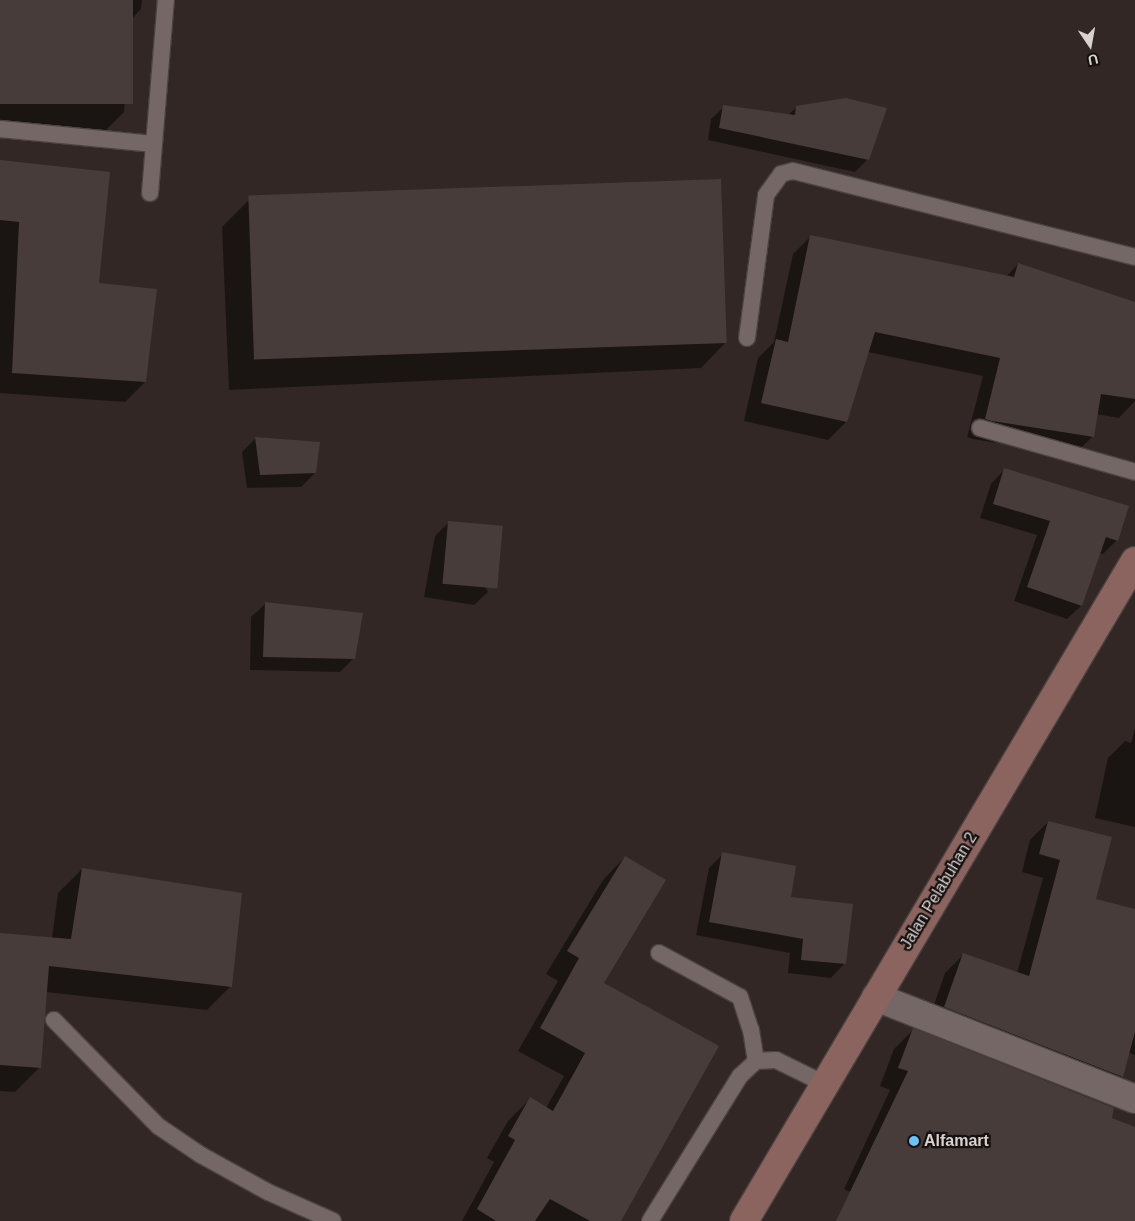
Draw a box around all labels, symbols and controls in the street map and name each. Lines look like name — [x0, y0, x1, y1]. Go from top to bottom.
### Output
north arrow — [1065, 20, 1115, 70]
text: U — [1087, 51, 1100, 69]
street label: Jalan Pelabuhan 2 — [897, 829, 981, 953]
place label: Alfamart — [924, 1131, 989, 1151]
marker: Alfamart — [908, 1135, 920, 1147]

